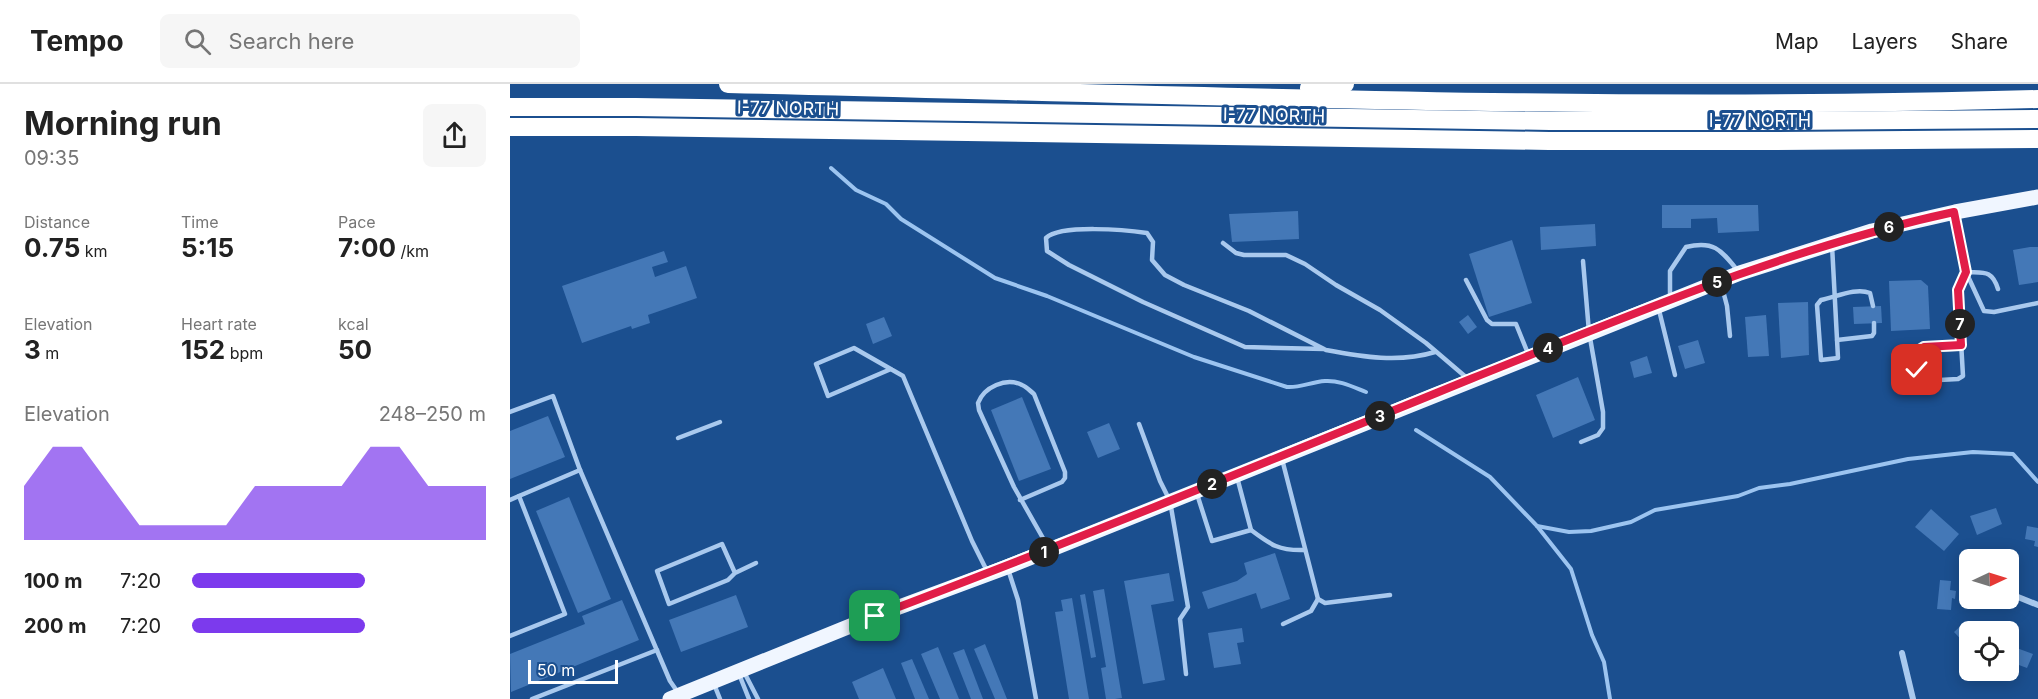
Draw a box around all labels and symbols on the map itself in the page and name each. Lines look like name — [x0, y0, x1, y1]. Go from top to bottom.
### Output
street label: I-77 NORTH — [737, 97, 839, 119]
street label: I-77 NORTH — [1223, 104, 1325, 126]
street label: I-77 NORTH — [1709, 110, 1811, 131]
pin: 6 — [1874, 212, 1904, 242]
pin: 5 — [1702, 267, 1732, 297]
pin: 7 — [1945, 309, 1975, 339]
pin: 4 — [1533, 333, 1563, 363]
pin — [1891, 344, 1942, 395]
pin: 3 — [1365, 401, 1395, 431]
pin: 2 — [1197, 469, 1227, 499]
pin: 1 — [1029, 537, 1059, 567]
north arrow — [1959, 549, 2019, 609]
pin — [849, 590, 900, 641]
scale bar — [528, 657, 618, 684]

